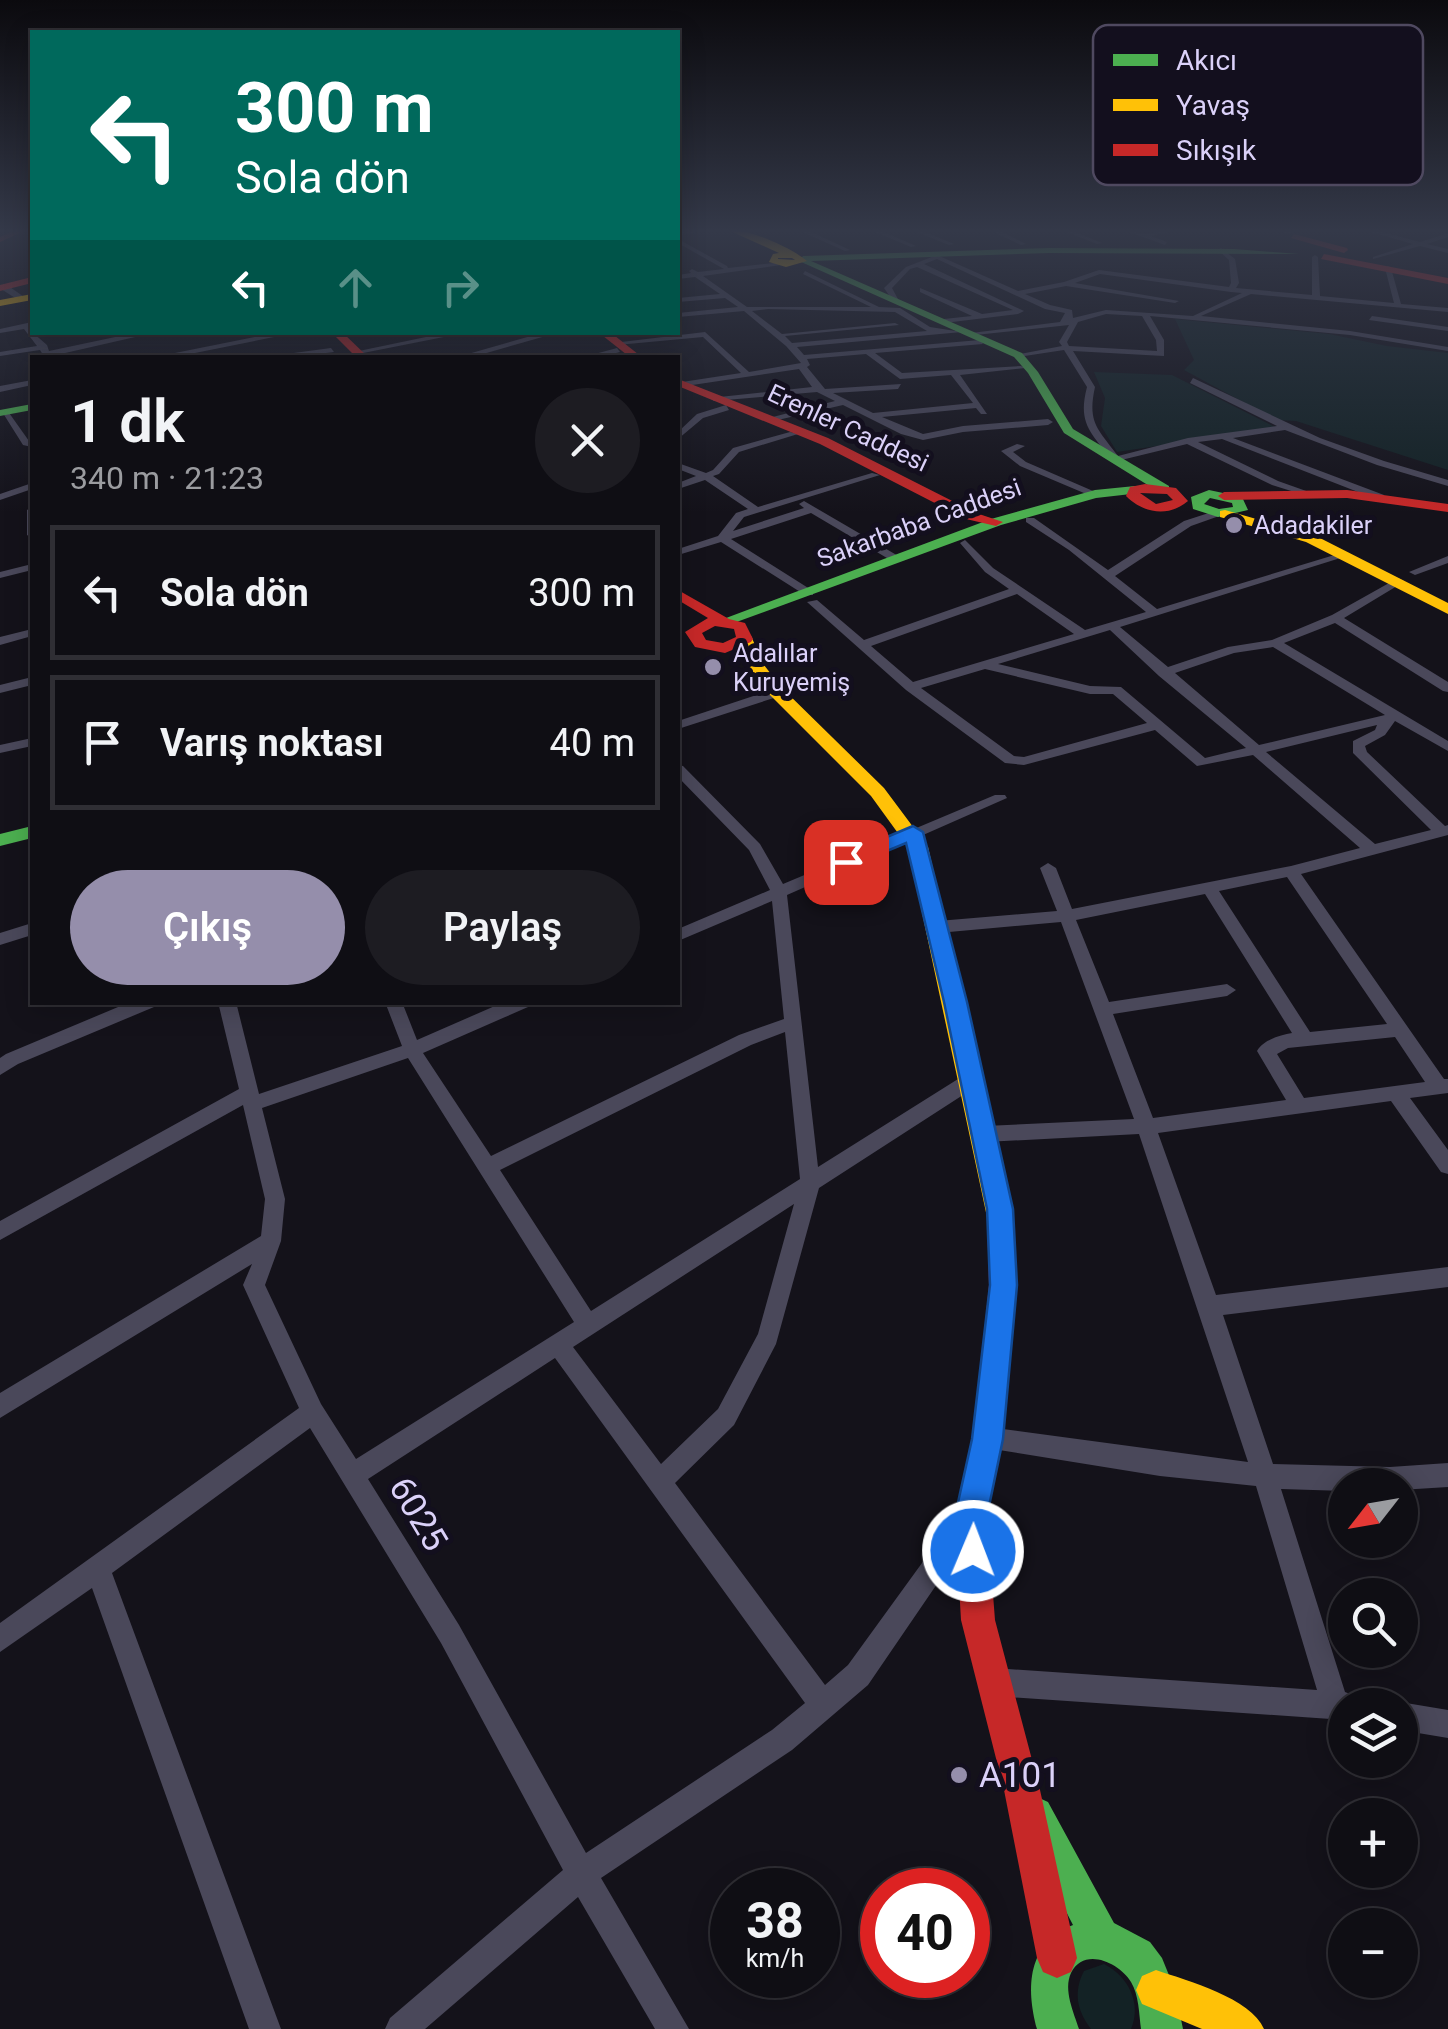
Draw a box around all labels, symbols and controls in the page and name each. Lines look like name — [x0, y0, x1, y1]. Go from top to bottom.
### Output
legend — [1093, 25, 1423, 185]
text: Akıcı — [1176, 44, 1237, 77]
text: 300 m — [235, 67, 434, 149]
icon: left — [70, 70, 200, 200]
text: Yavaş — [1176, 89, 1250, 122]
text: Sıkışık — [1176, 134, 1257, 167]
text: Sola dön — [235, 151, 410, 204]
icon: left — [223, 260, 278, 315]
icon: ahead — [328, 260, 383, 315]
icon: right — [433, 260, 488, 315]
street label: Erenler Caddesi — [763, 378, 933, 478]
text: 1 dk — [70, 386, 185, 457]
button: close — [535, 388, 640, 493]
text: 340 m · 21:23 — [70, 459, 264, 497]
street label: Sakarbaba Caddesi — [813, 473, 1025, 573]
place label: Adadakiler — [1254, 511, 1373, 540]
marker: Adadakiler — [1223, 514, 1245, 536]
icon: left — [75, 565, 130, 620]
text: Sola dön — [160, 571, 309, 615]
text: 300 m — [528, 571, 635, 615]
place label: Adalılar Kuruyemiş — [733, 639, 850, 697]
marker: Adalılar Kuruyemiş — [702, 656, 724, 678]
icon: arrive — [75, 715, 130, 770]
text: Varış noktası — [160, 721, 384, 765]
text: 40 m — [550, 721, 635, 765]
pin — [804, 820, 889, 905]
icon: arrive — [819, 835, 874, 890]
button: Çıkış — [70, 870, 345, 985]
button: Paylaş — [365, 870, 640, 985]
north arrow — [1328, 1468, 1418, 1558]
map controls — [1328, 1468, 1418, 1998]
street label: 6025 — [380, 1470, 456, 1558]
position arrow — [921, 1499, 1025, 1603]
button: search — [1328, 1578, 1418, 1668]
button: layers — [1328, 1688, 1418, 1778]
place label: A101 — [979, 1755, 1061, 1796]
marker: A101 — [948, 1764, 970, 1786]
button: + — [1328, 1798, 1418, 1888]
speed limit sign: 40 — [860, 1868, 990, 1998]
text: 38 — [746, 1892, 804, 1950]
button: − — [1328, 1908, 1418, 1998]
text: km/h — [746, 1944, 804, 1973]

